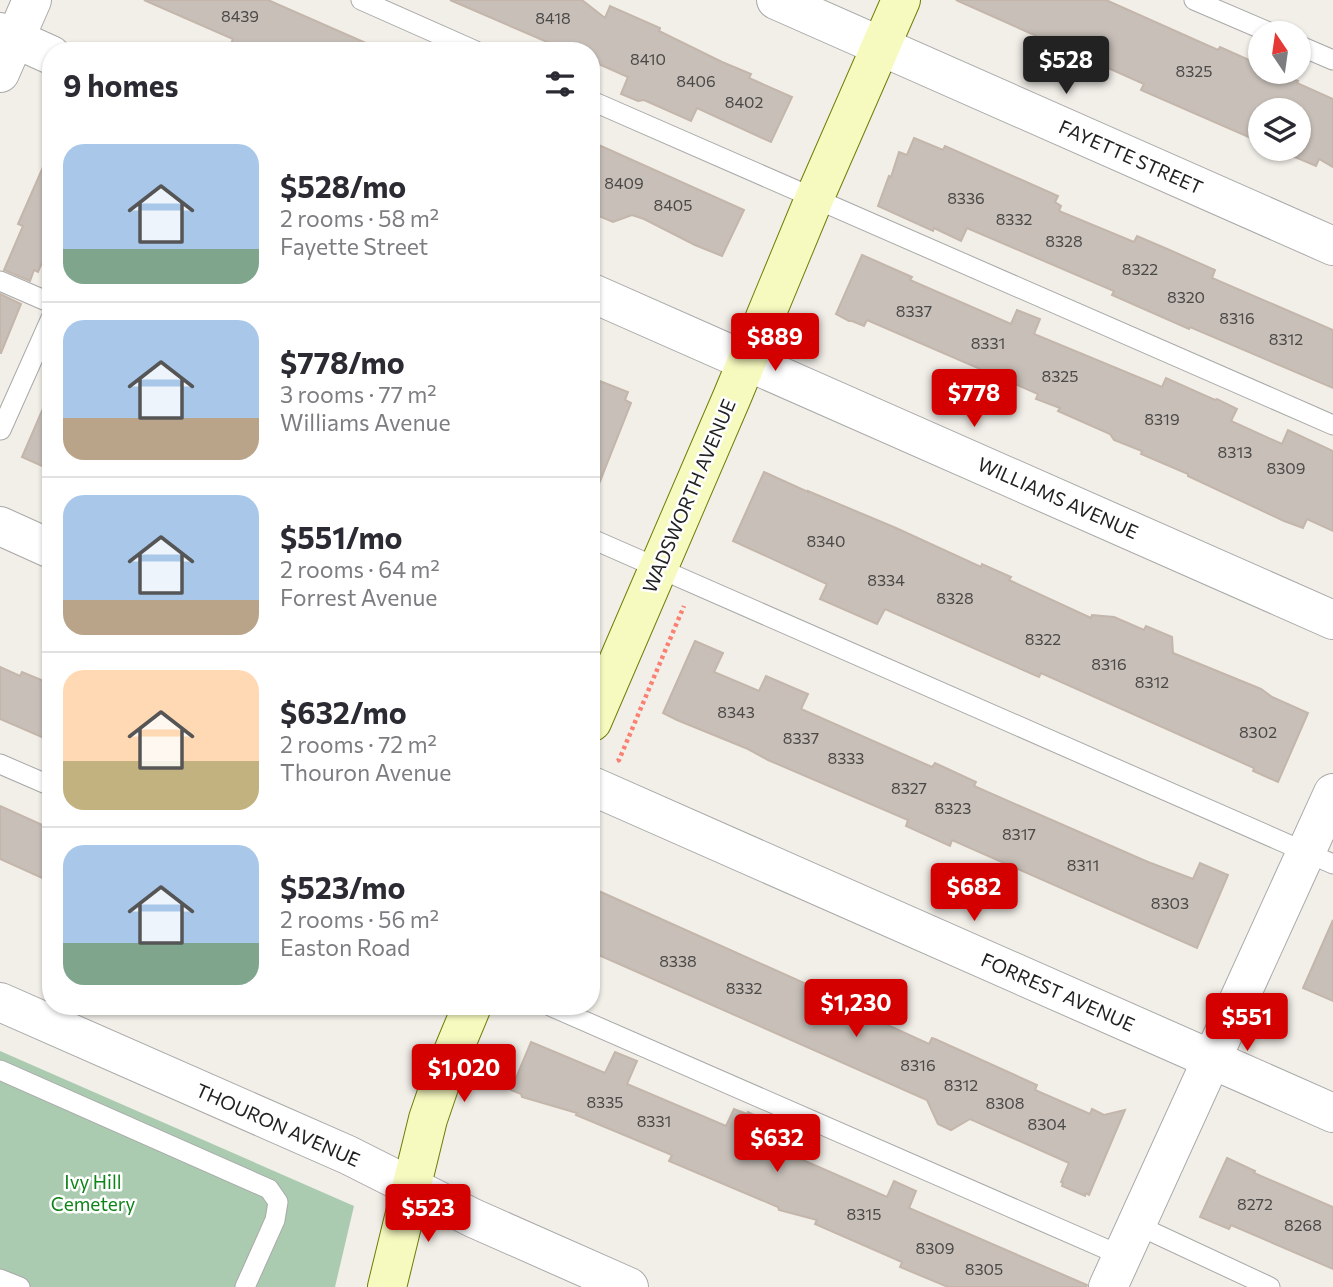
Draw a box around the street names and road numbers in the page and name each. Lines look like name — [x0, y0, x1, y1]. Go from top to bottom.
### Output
street label: FAYETTE STREET — [1056, 115, 1207, 199]
street label: WADSWORTH AVENUE — [637, 395, 740, 596]
street label: WILLIAMS AVENUE — [974, 452, 1142, 543]
street label: FORREST AVENUE — [978, 947, 1138, 1036]
street label: THOURON AVENUE — [193, 1078, 364, 1171]

